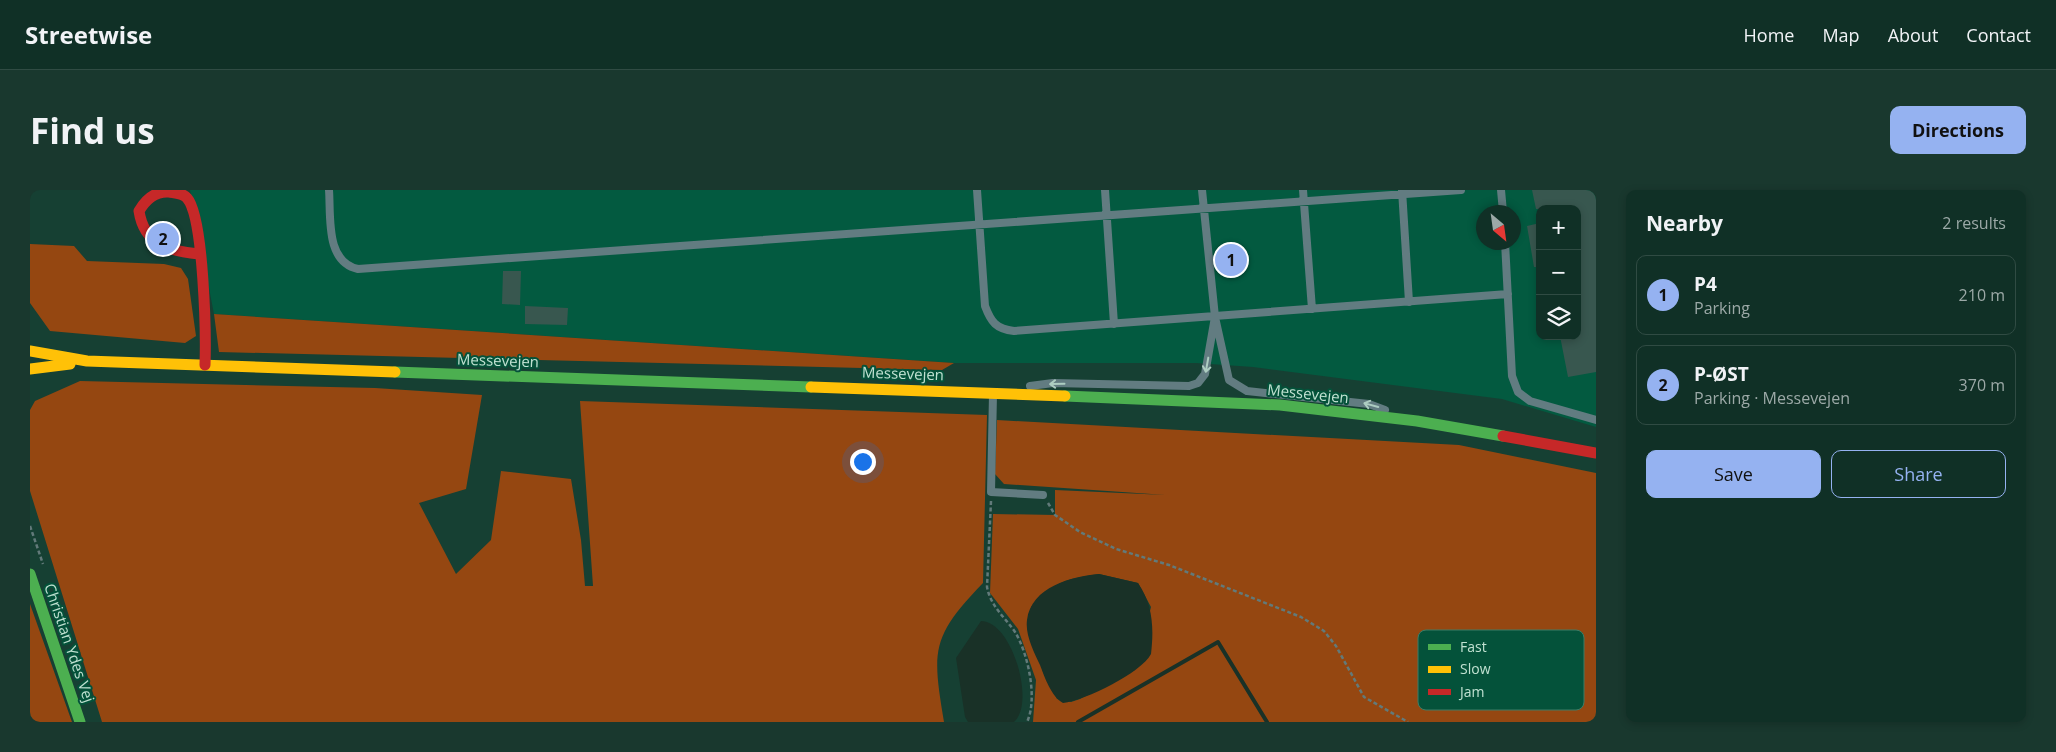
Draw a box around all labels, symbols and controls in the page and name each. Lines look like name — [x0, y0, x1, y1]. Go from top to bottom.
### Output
text: Streetwise — [25, 18, 152, 51]
text: Home — [1744, 23, 1794, 47]
text: Map — [1822, 23, 1860, 47]
text: About — [1888, 23, 1938, 47]
text: Contact — [1966, 23, 2031, 47]
button: Directions — [1890, 106, 2026, 154]
text: Find us — [30, 107, 155, 154]
north arrow — [1476, 205, 1521, 250]
map controls — [1536, 205, 1581, 340]
button: + — [1536, 205, 1581, 250]
text: Nearby — [1646, 209, 1723, 237]
text: 2 results — [1942, 212, 2006, 234]
pin: 2 — [147, 220, 179, 258]
pin: 1 — [1215, 241, 1247, 279]
button: − — [1536, 250, 1581, 295]
text: P4 — [1694, 271, 1717, 297]
text: 1 — [1658, 284, 1668, 306]
text: 210 m — [1959, 284, 2005, 306]
button: layers — [1536, 295, 1581, 340]
text: Parking — [1694, 297, 1750, 319]
street label: Messevejen — [457, 349, 539, 371]
one-way arrow — [1201, 356, 1211, 372]
text: P-ØST — [1694, 361, 1749, 387]
street label: Messevejen — [862, 362, 944, 384]
text: 2 — [1658, 374, 1668, 396]
text: 370 m — [1959, 374, 2005, 396]
one-way arrow — [1049, 379, 1065, 388]
street label: Messevejen — [1266, 379, 1350, 407]
text: Parking · Messevejen — [1694, 387, 1850, 409]
one-way arrow — [1364, 400, 1380, 410]
your location — [850, 449, 876, 475]
button: Save — [1646, 450, 1821, 498]
button: Share — [1831, 450, 2006, 498]
street label: Christian Ydes Vej — [40, 581, 100, 705]
legend — [1418, 630, 1584, 710]
text: Fast — [1460, 637, 1487, 656]
text: Slow — [1460, 659, 1491, 678]
text: Jam — [1458, 682, 1485, 701]

